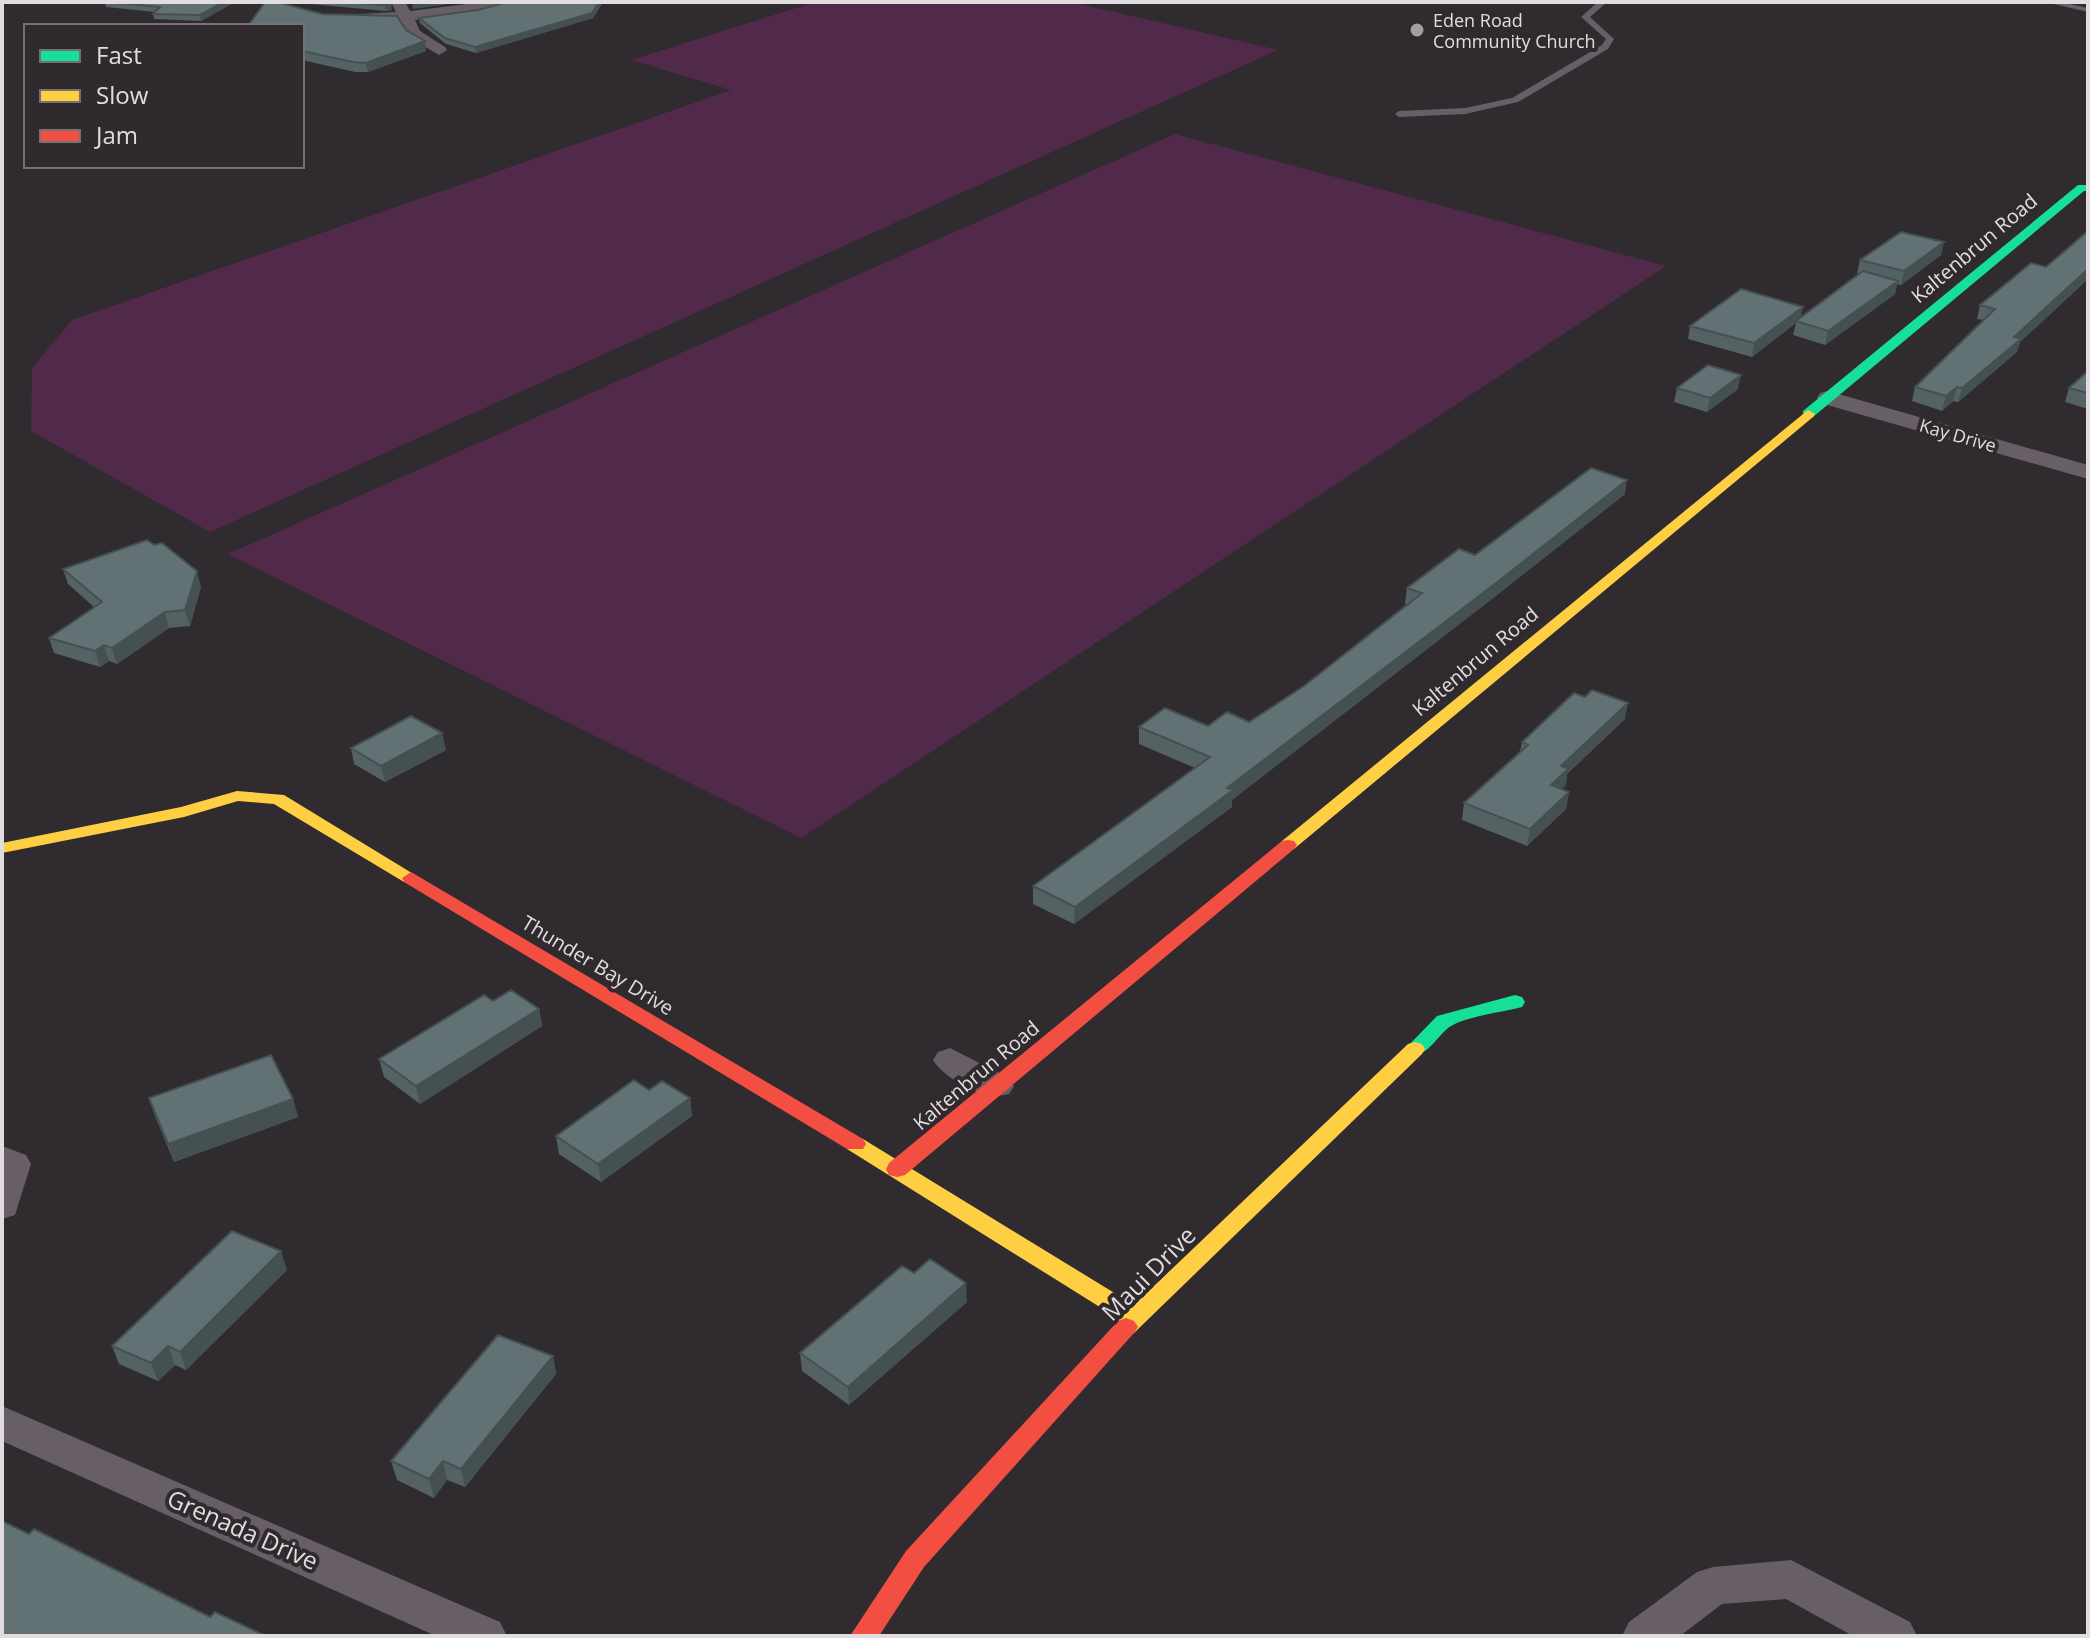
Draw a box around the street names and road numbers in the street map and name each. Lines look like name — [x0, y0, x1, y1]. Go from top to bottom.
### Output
street label: Kaltenbrun Road — [1905, 187, 2043, 309]
street label: Kay Drive — [1917, 413, 1999, 457]
street label: Kaltenbrun Road — [1406, 600, 1544, 722]
street label: Thunder Bay Drive — [517, 909, 679, 1021]
street label: Kaltenbrun Road — [907, 1014, 1045, 1136]
street label: Maui Drive — [1094, 1219, 1202, 1327]
street label: Grenada Drive — [162, 1481, 324, 1577]

